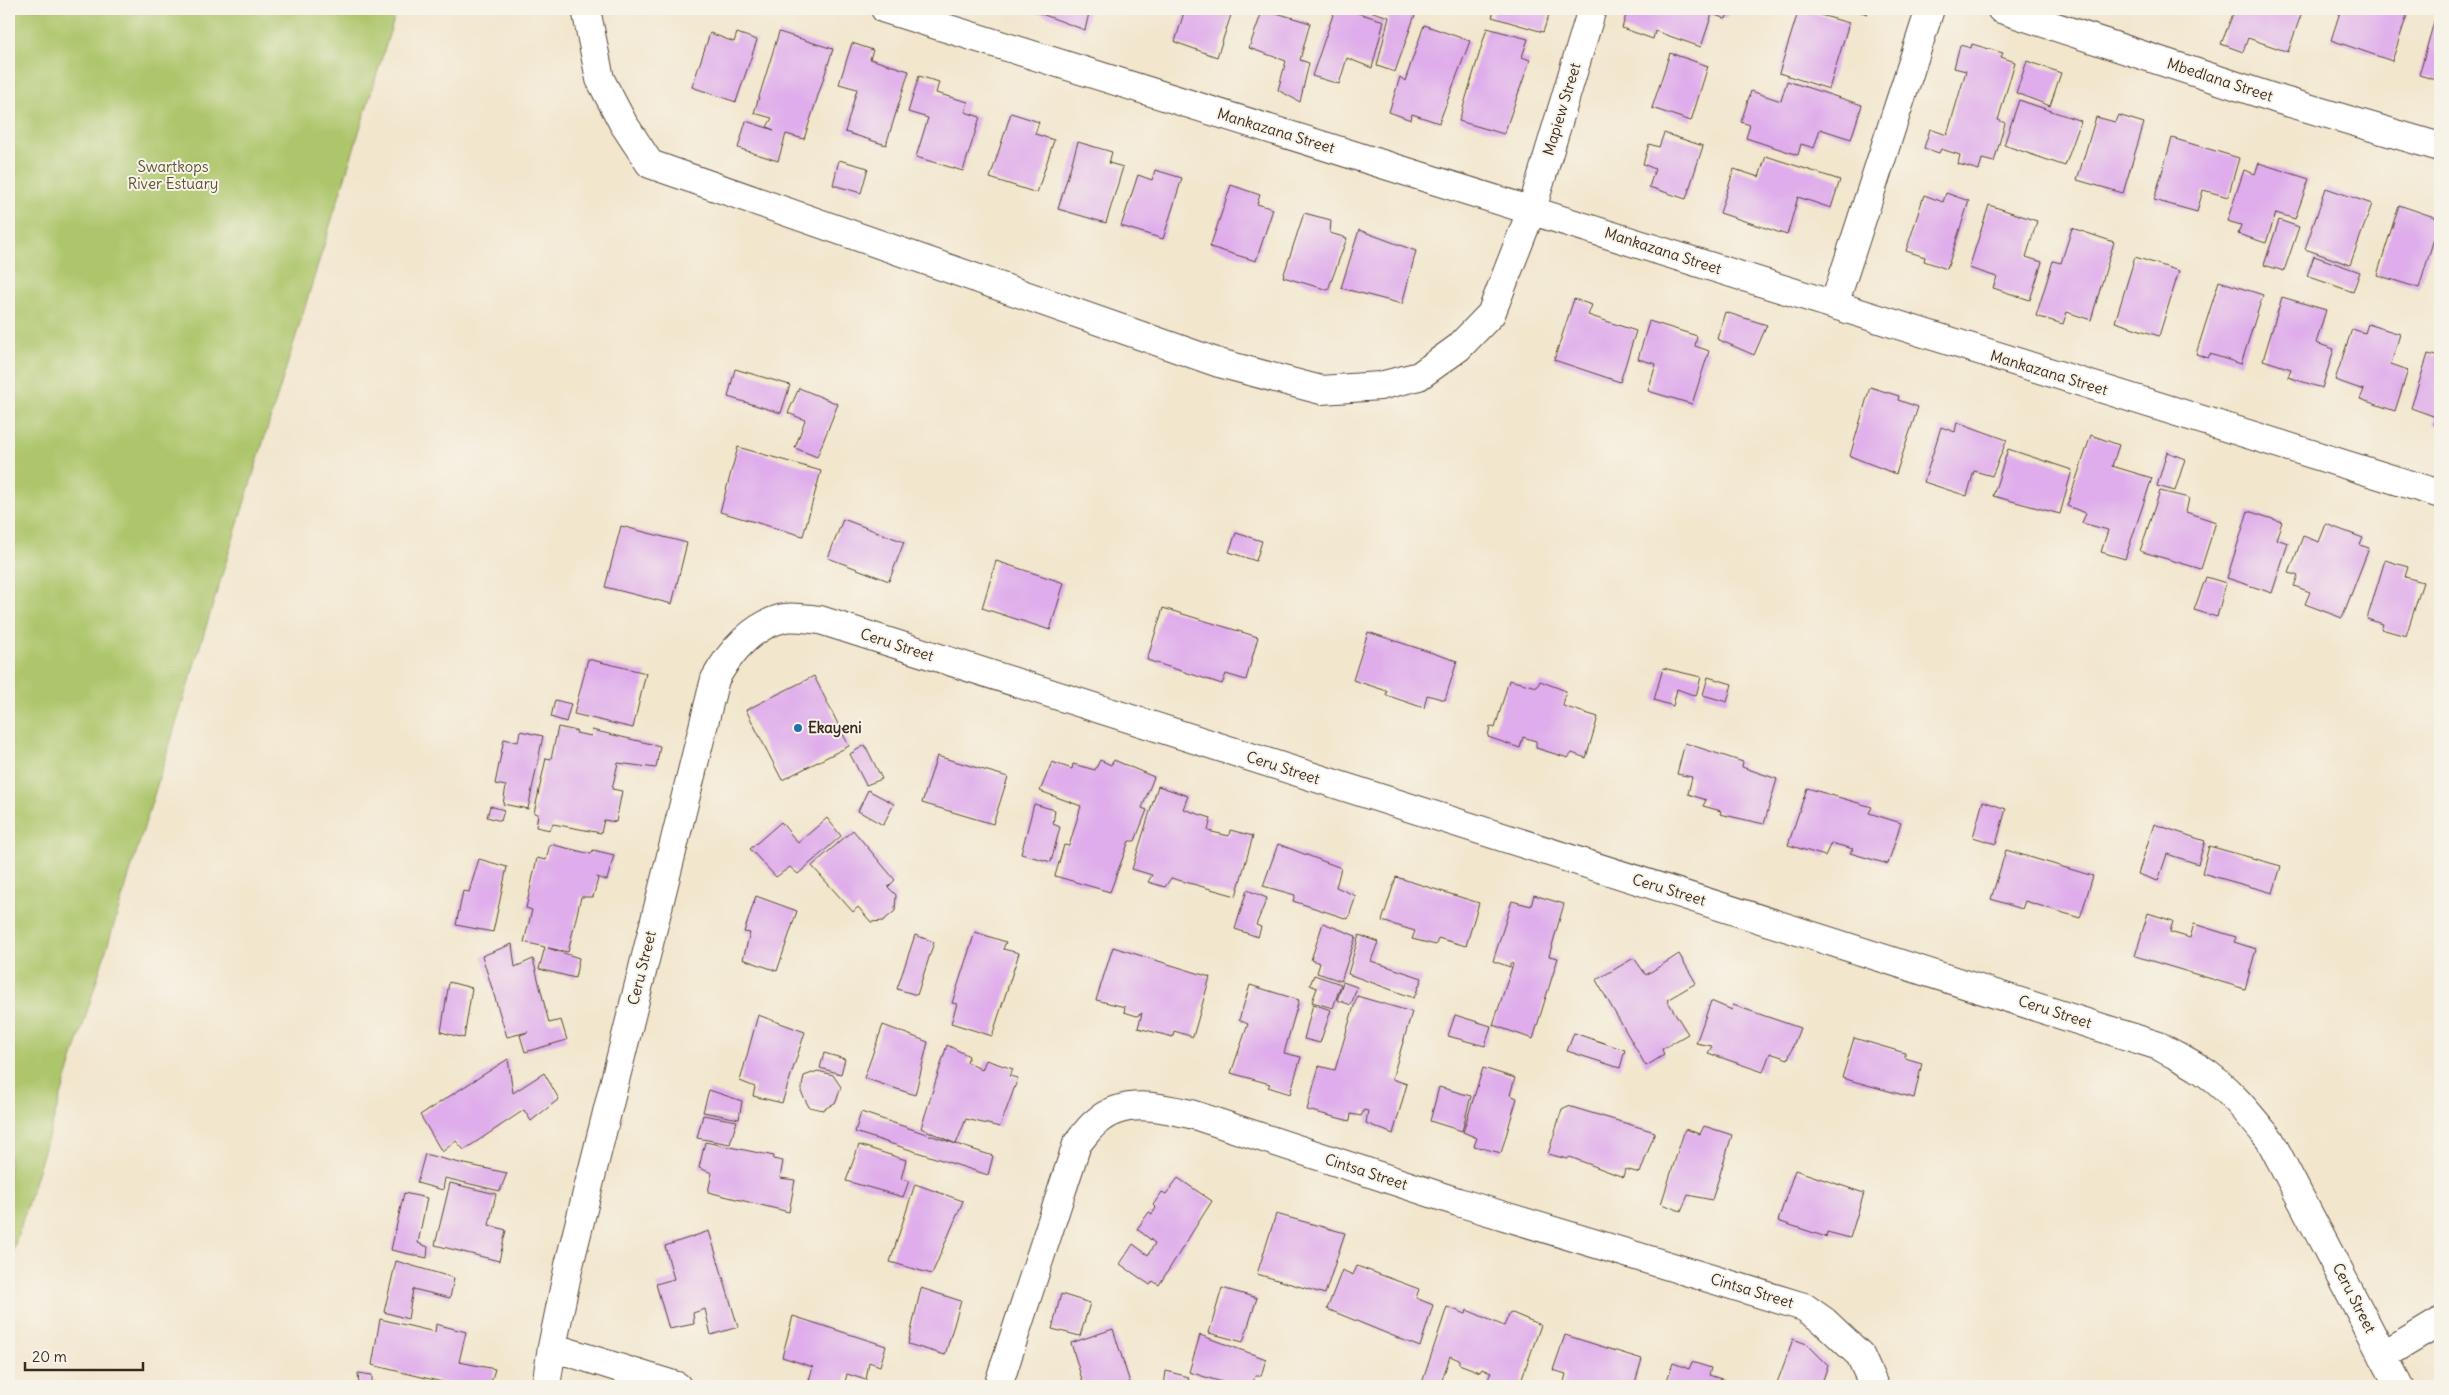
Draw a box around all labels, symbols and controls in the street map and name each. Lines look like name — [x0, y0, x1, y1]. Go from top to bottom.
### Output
street label: Mbedlana Street — [2165, 53, 2275, 106]
street label: Mapiew Street — [1538, 60, 1585, 158]
street label: Mankazana Street — [1215, 104, 1337, 157]
park label: Swartkops River Estuary — [128, 157, 218, 193]
street label: Mankazana Street — [1602, 223, 1724, 278]
street label: Mankazana Street — [1988, 346, 2110, 399]
street label: Ceru Street — [858, 624, 936, 665]
place label: Ekayeni — [808, 718, 862, 738]
marker: Ekayeni — [792, 722, 804, 734]
street label: Ceru Street — [1244, 747, 1322, 788]
street label: Ceru Street — [1630, 869, 1708, 910]
street label: Ceru Street — [623, 929, 660, 1007]
street label: Ceru Street — [2016, 991, 2094, 1032]
street label: Cintsa Street — [1322, 1149, 1410, 1194]
street label: Ceru Street — [2329, 1260, 2380, 1336]
street label: Cintsa Street — [1708, 1269, 1796, 1312]
scale bar — [25, 1340, 142, 1372]
text: 20 m — [32, 1347, 67, 1366]

